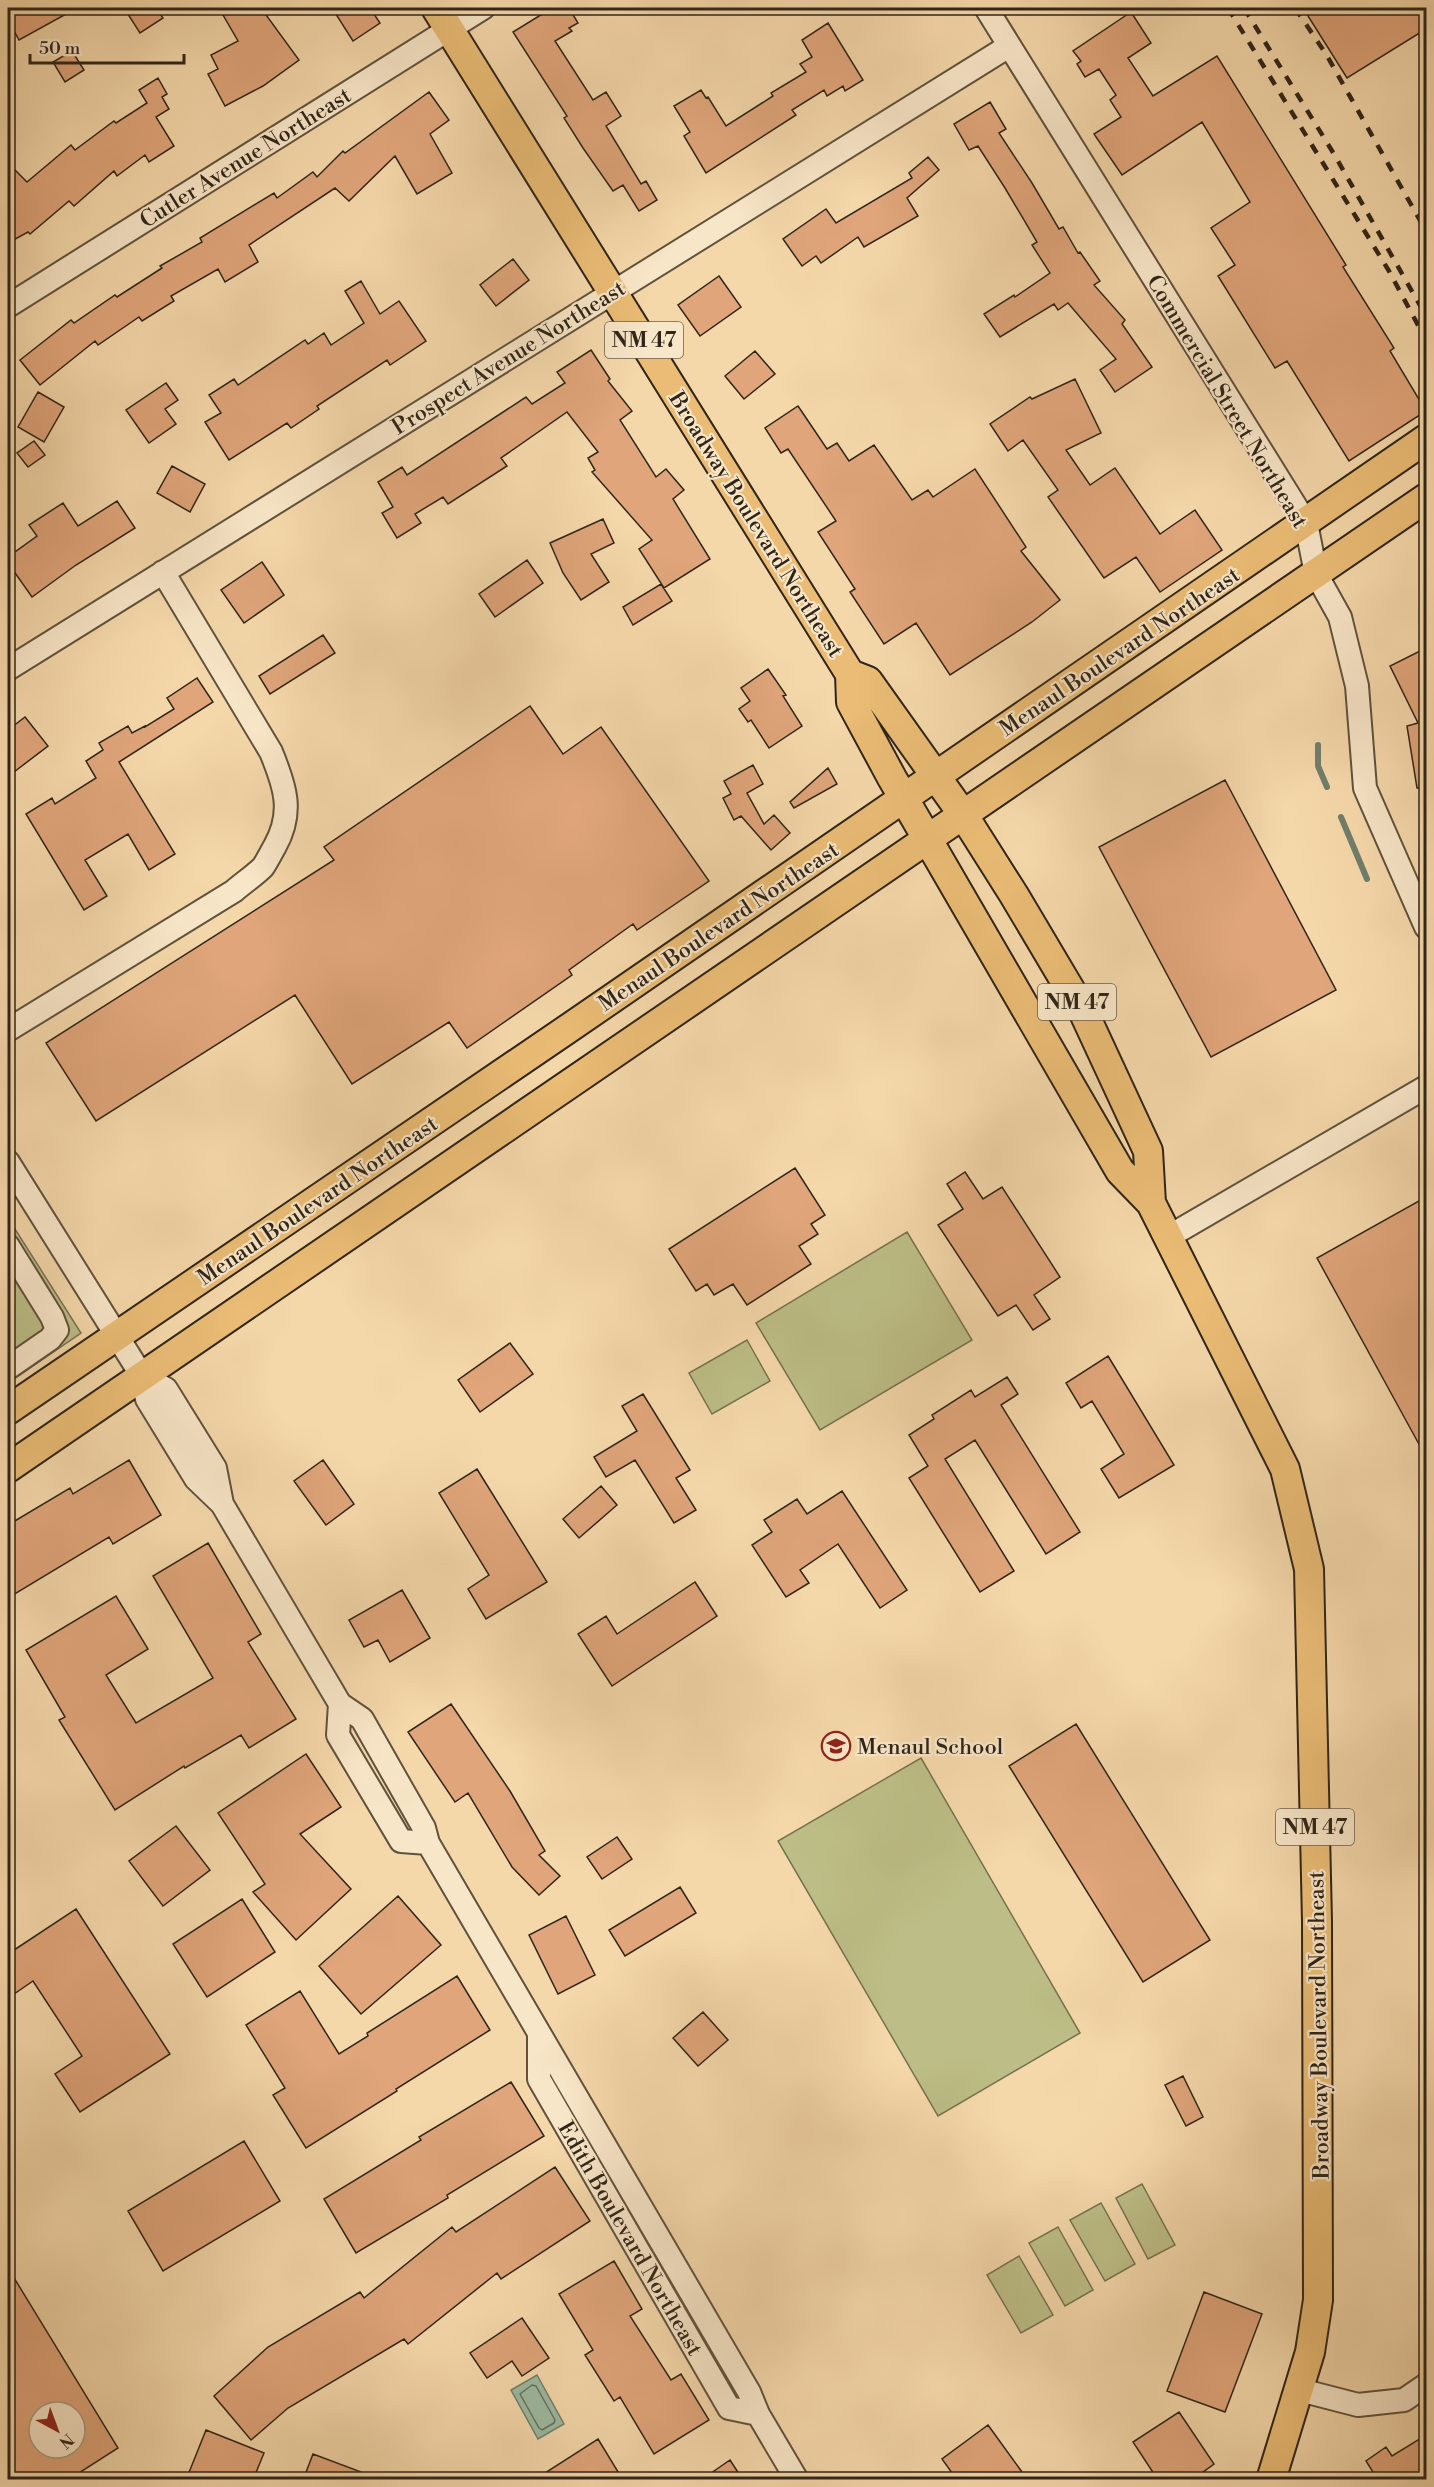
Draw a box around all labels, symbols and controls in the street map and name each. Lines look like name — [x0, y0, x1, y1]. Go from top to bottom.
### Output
scale bar — [30, 27, 184, 65]
text: 50 m — [39, 37, 81, 60]
street label: Cutler Avenue Northeast — [135, 82, 357, 234]
street label: Commercial Street Northeast — [1140, 270, 1313, 534]
street label: Prospect Avenue Northeast — [387, 275, 631, 441]
road number: NM 47 — [605, 322, 683, 358]
street label: Broadway Boulevard Northeast — [662, 386, 849, 663]
street label: Menaul Boulevard Northeast — [994, 561, 1245, 743]
street label: Menaul Boulevard Northeast — [593, 836, 844, 1018]
road number: NM 47 — [1038, 984, 1116, 1020]
street label: Menaul Boulevard Northeast — [192, 1110, 443, 1292]
school or university icon: Menaul School — [820, 1730, 852, 1762]
place label: Menaul School — [857, 1734, 1004, 1761]
road number: NM 47 — [1276, 1809, 1354, 1845]
street label: Broadway Boulevard Northeast — [1303, 1870, 1336, 2180]
street label: Edith Boulevard Northeast — [551, 2117, 708, 2361]
north arrow — [27, 2400, 87, 2460]
text: N — [55, 2429, 78, 2452]

